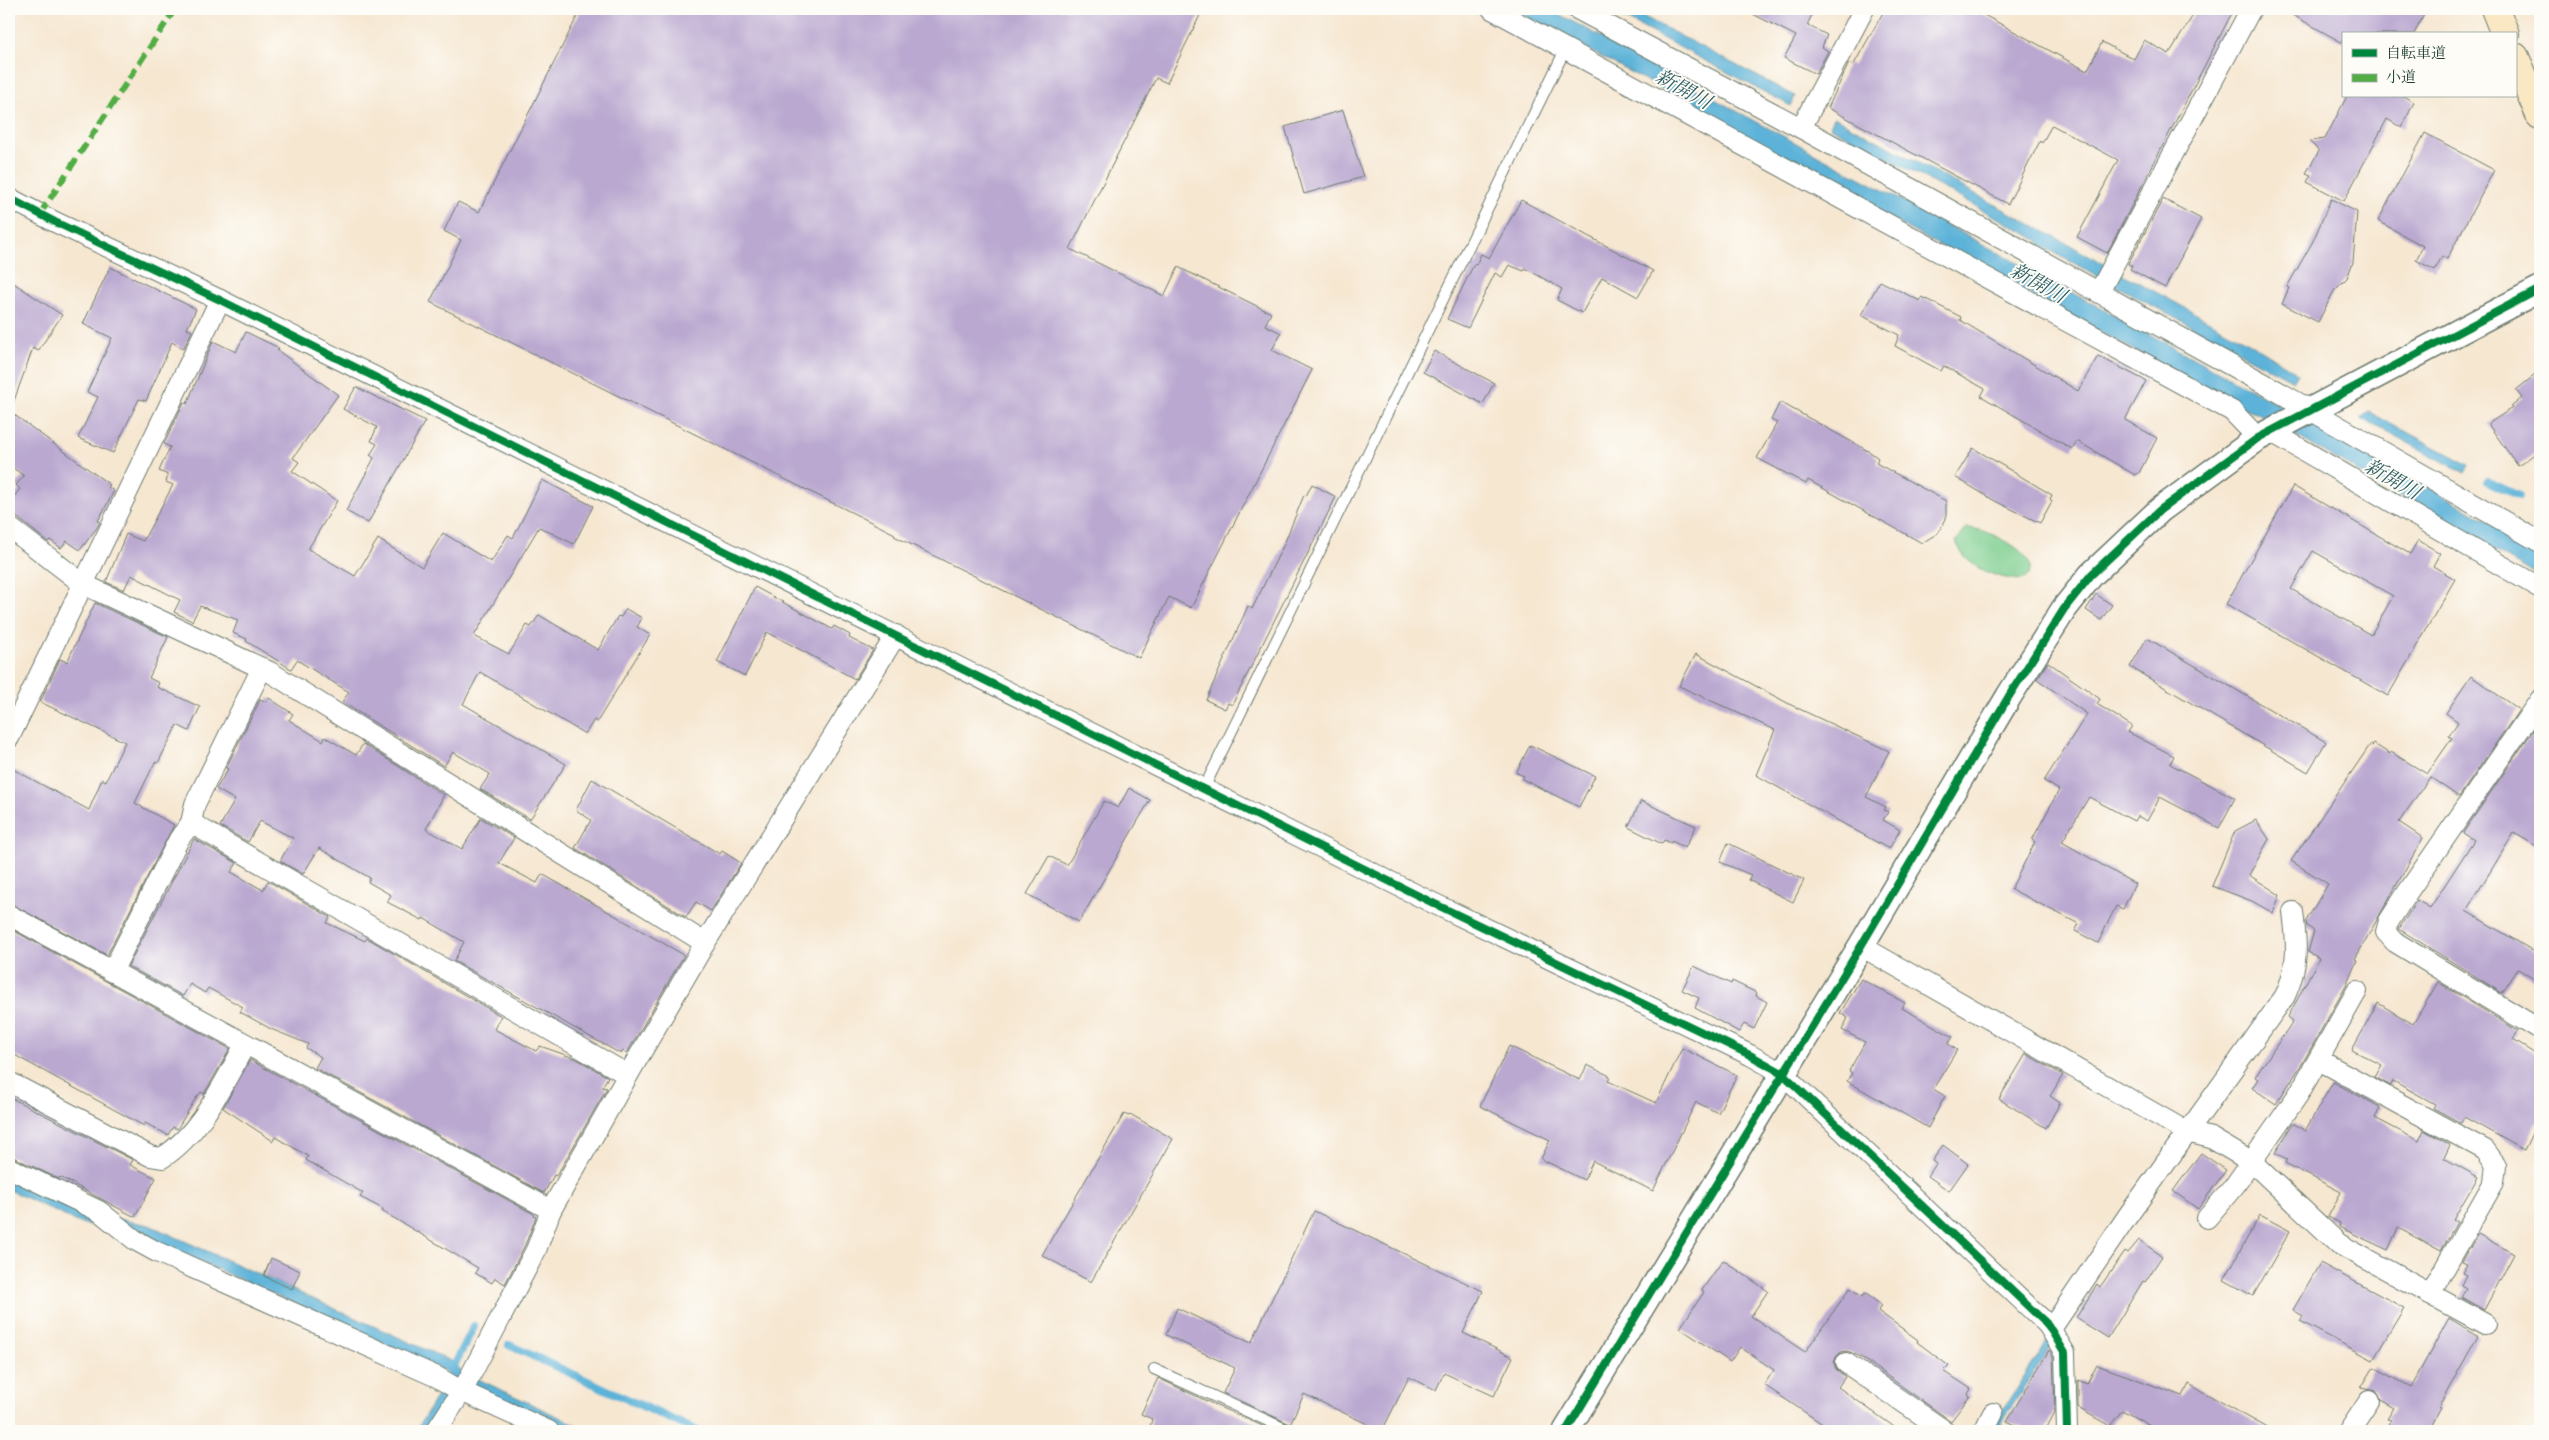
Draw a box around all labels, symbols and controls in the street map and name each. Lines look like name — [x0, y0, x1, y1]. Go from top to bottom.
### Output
legend — [2342, 32, 2516, 98]
text: 自転車道 — [2386, 44, 2446, 63]
water label: 新開川 — [1651, 65, 1717, 116]
text: 小道 — [2386, 68, 2416, 87]
water label: 新開川 — [2006, 259, 2072, 310]
water label: 新開川 — [2360, 454, 2426, 507]

